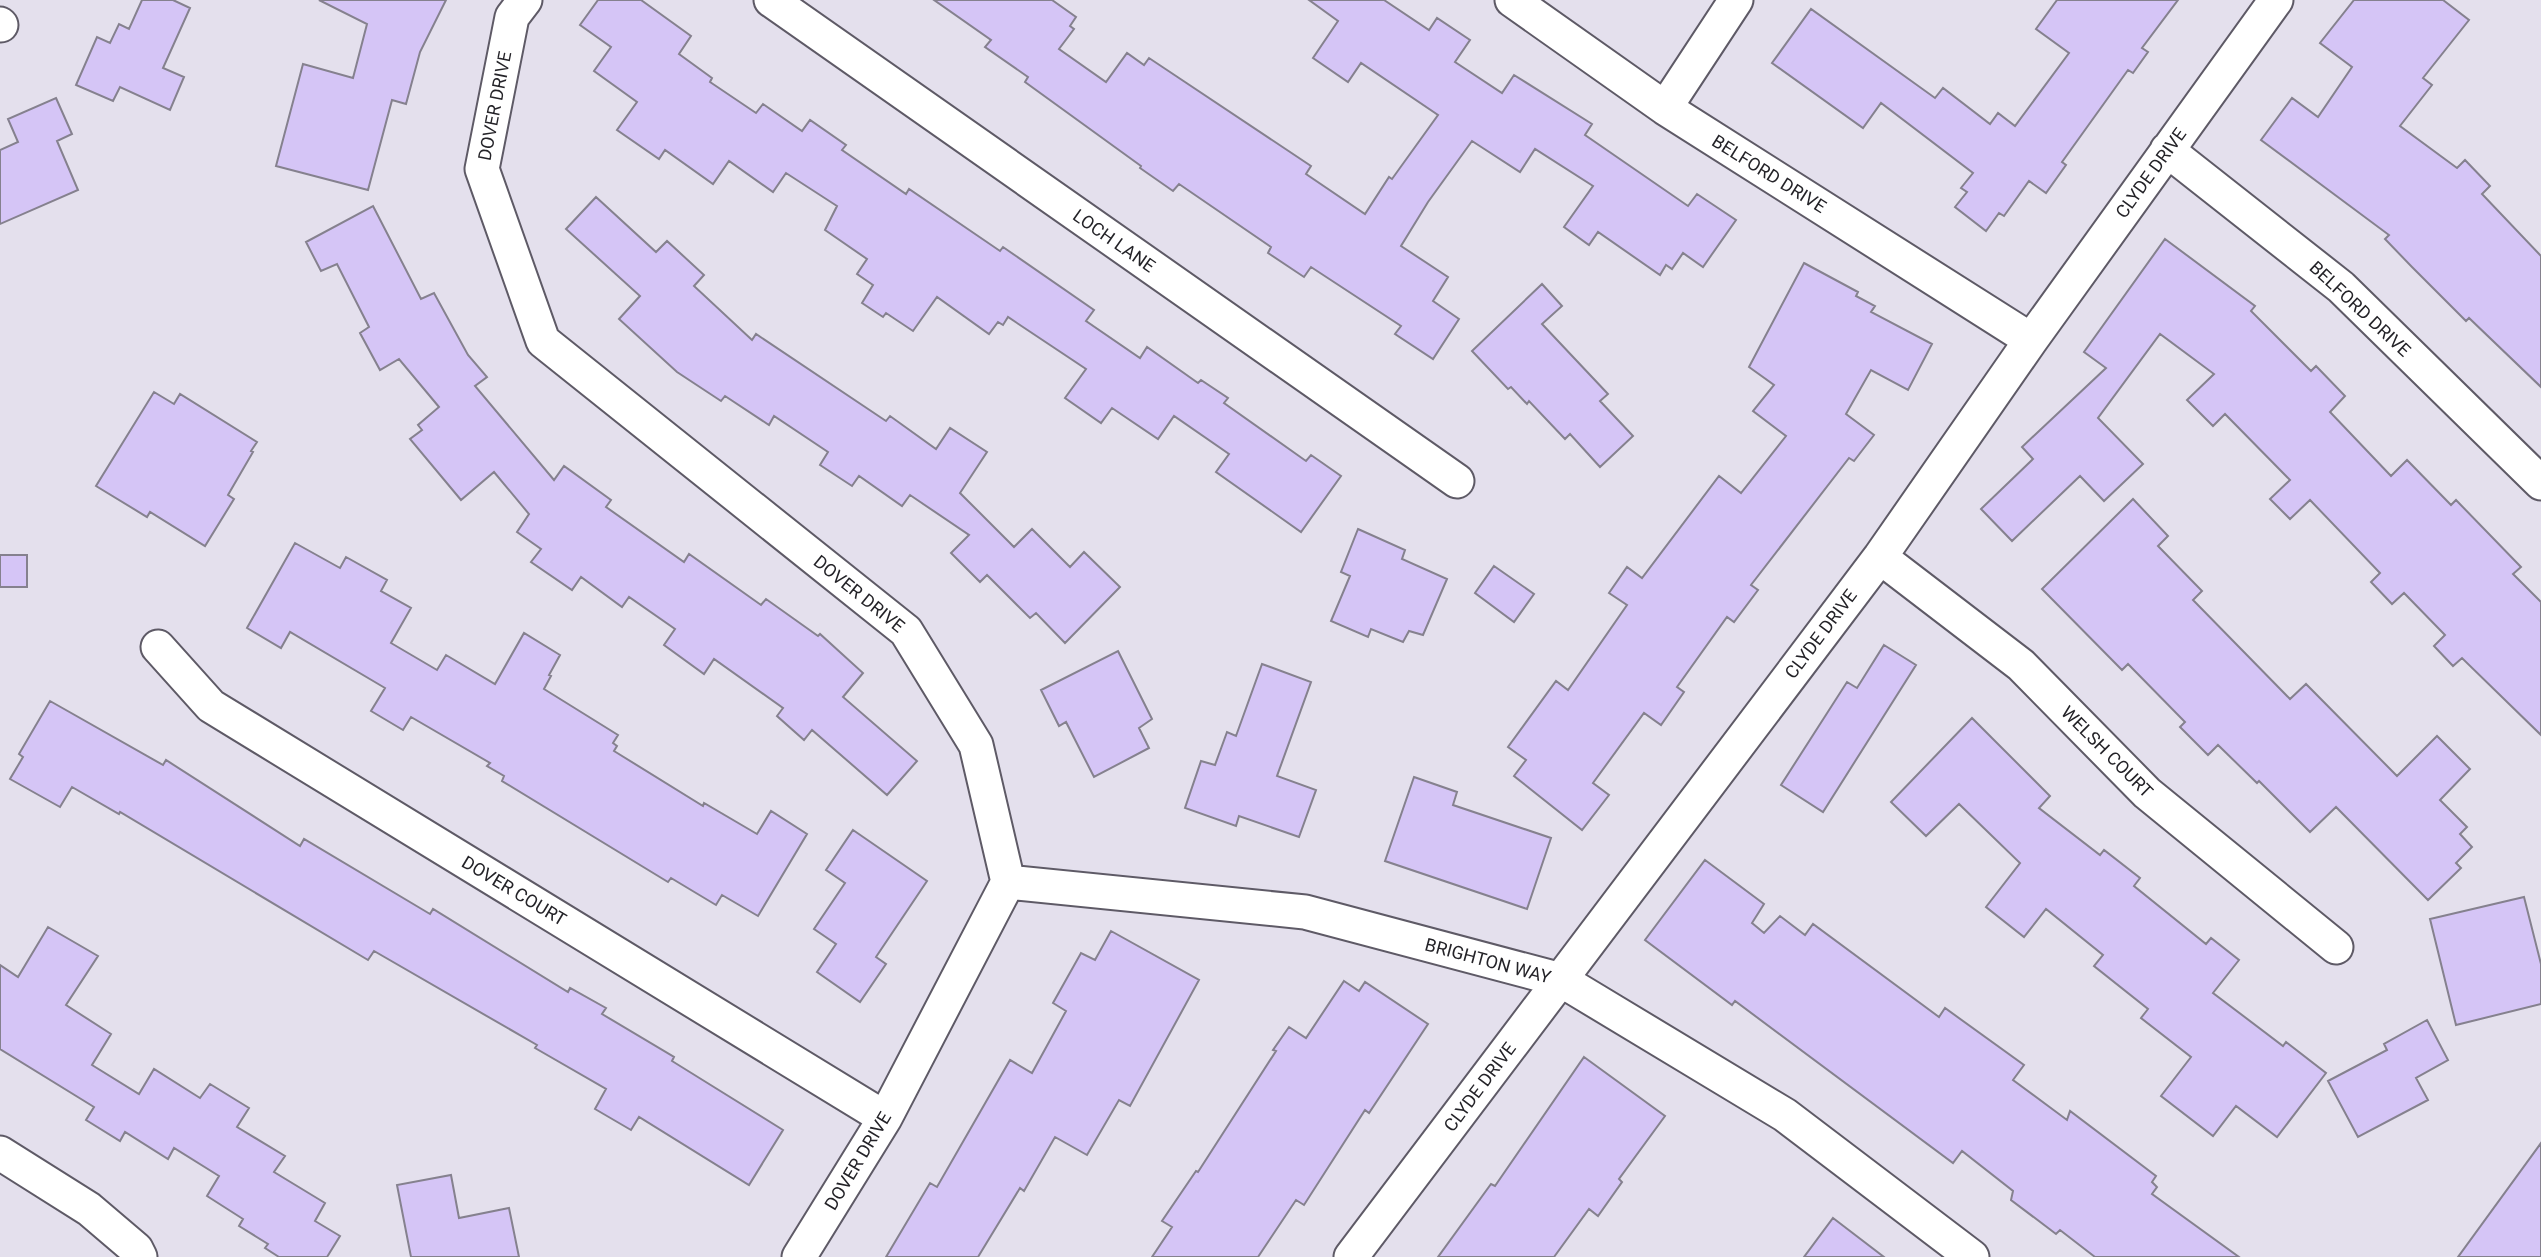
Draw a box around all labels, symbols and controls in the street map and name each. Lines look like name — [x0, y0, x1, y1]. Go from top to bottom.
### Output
street label: DOVER DRIVE — [474, 50, 515, 162]
street label: CLYDE DRIVE — [2111, 124, 2190, 222]
street label: BELFORD DRIVE — [1708, 130, 1830, 217]
street label: LOCH LANE — [1069, 205, 1159, 276]
street label: BELFORD DRIVE — [2306, 257, 2415, 361]
street label: DOVER DRIVE — [810, 551, 909, 637]
street label: CLYDE DRIVE — [1780, 585, 1861, 682]
street label: WELSH COURT — [2057, 702, 2158, 802]
street label: DOVER COURT — [458, 851, 571, 930]
street label: BRIGHTON WAY — [1423, 934, 1554, 987]
street label: CLYDE DRIVE — [1439, 1038, 1520, 1135]
street label: DOVER DRIVE — [820, 1108, 895, 1214]

